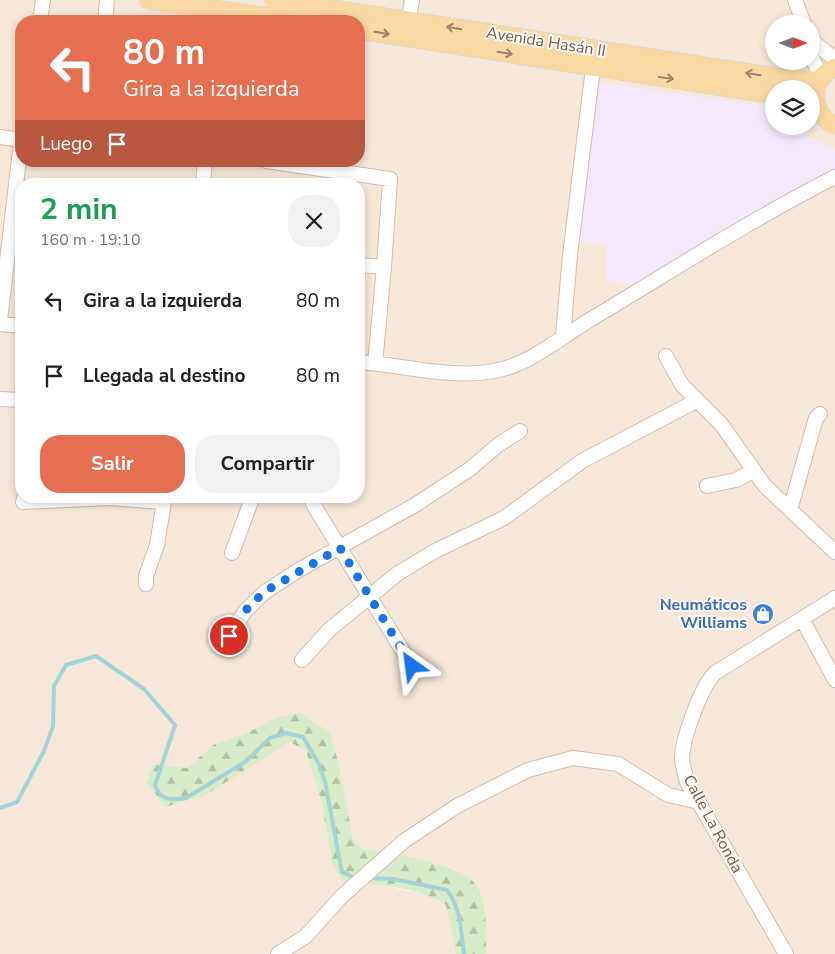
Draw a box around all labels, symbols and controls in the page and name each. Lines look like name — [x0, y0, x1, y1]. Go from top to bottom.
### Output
north arrow — [765, 15, 820, 70]
map controls — [765, 15, 820, 135]
one-way arrow — [446, 22, 462, 32]
street label: Avenida Hasán II — [485, 22, 607, 62]
text: 80 m — [123, 29, 205, 76]
one-way arrow — [374, 29, 390, 39]
icon: left — [40, 35, 105, 100]
one-way arrow — [497, 49, 513, 59]
one-way arrow — [745, 69, 761, 79]
text: Gira a la izquierda — [123, 74, 300, 104]
one-way arrow — [657, 74, 673, 84]
button: layers — [765, 80, 820, 135]
icon: arrive — [103, 130, 131, 158]
text: Luego — [40, 131, 93, 157]
text: 2 min — [40, 189, 118, 230]
button: close — [288, 195, 340, 247]
text: 160 m · 19:10 — [40, 229, 141, 251]
icon: left — [40, 287, 68, 315]
text: Gira a la izquierda — [83, 288, 242, 314]
text: 80 m — [296, 288, 340, 314]
icon: arrive — [40, 362, 68, 390]
text: Llegada al destino — [83, 363, 245, 389]
text: 80 m — [296, 363, 340, 389]
button: Salir — [40, 435, 185, 493]
button: Compartir — [195, 435, 340, 493]
place label: Neumáticos Williams — [660, 594, 747, 634]
shop icon: Neumáticos Williams — [751, 602, 775, 626]
pin — [208, 615, 250, 657]
icon: arrive — [215, 622, 243, 650]
position arrow — [385, 639, 437, 691]
street label: Calle La Ronda — [678, 771, 748, 877]

